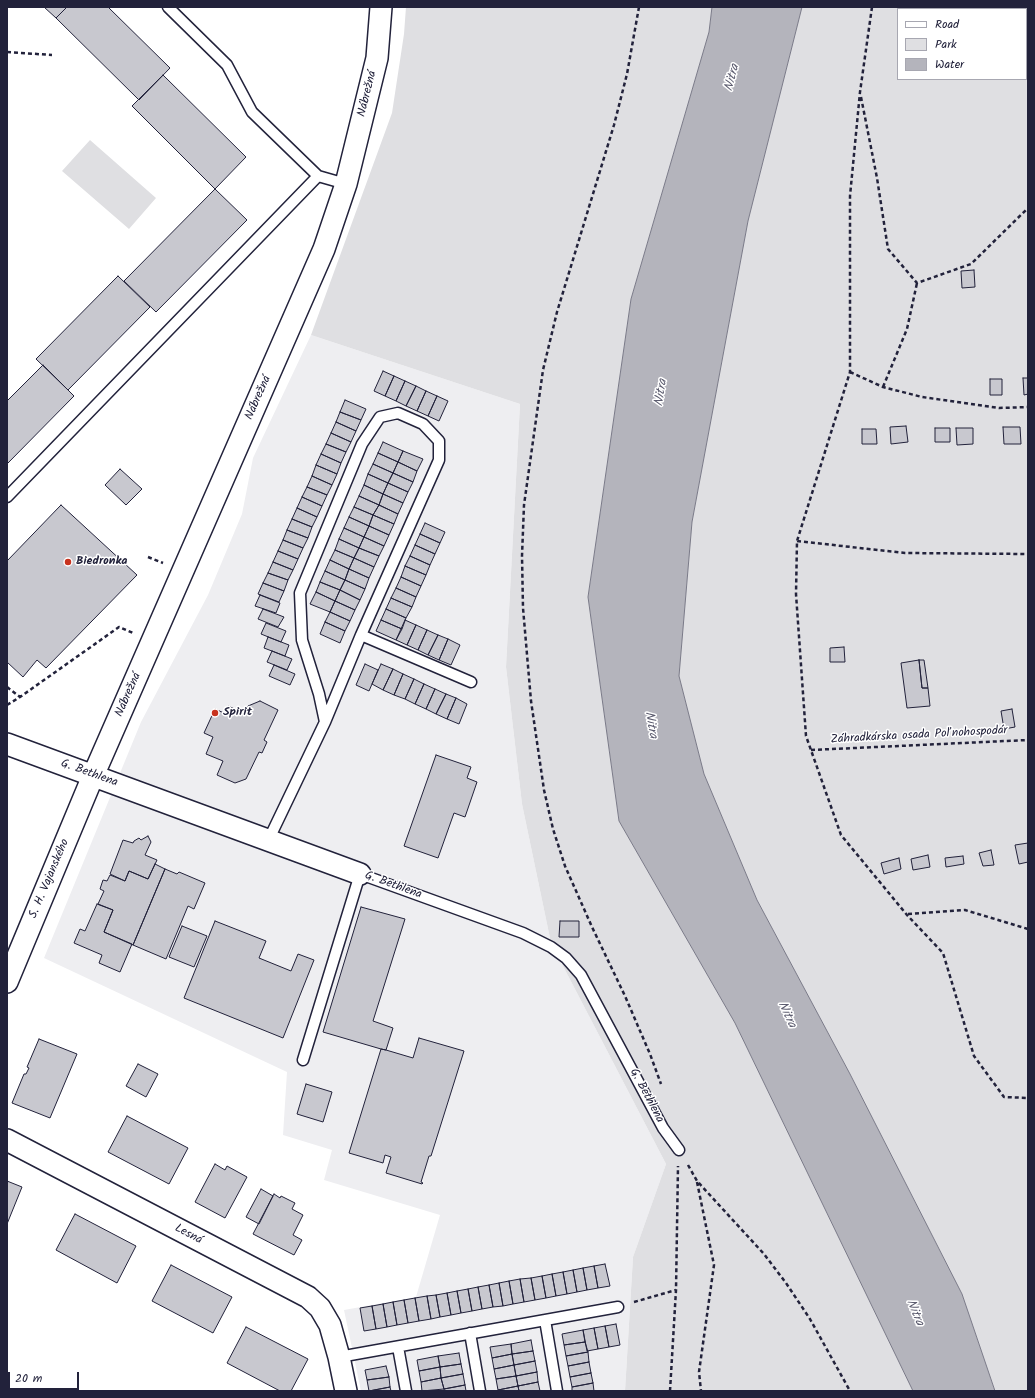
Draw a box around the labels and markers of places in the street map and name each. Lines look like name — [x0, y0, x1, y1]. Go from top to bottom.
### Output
place label: Biedronka — [76, 555, 127, 569]
marker: Biedronka — [63, 557, 73, 567]
place label: Spirit — [223, 706, 252, 720]
marker: Spirit — [210, 708, 220, 718]

